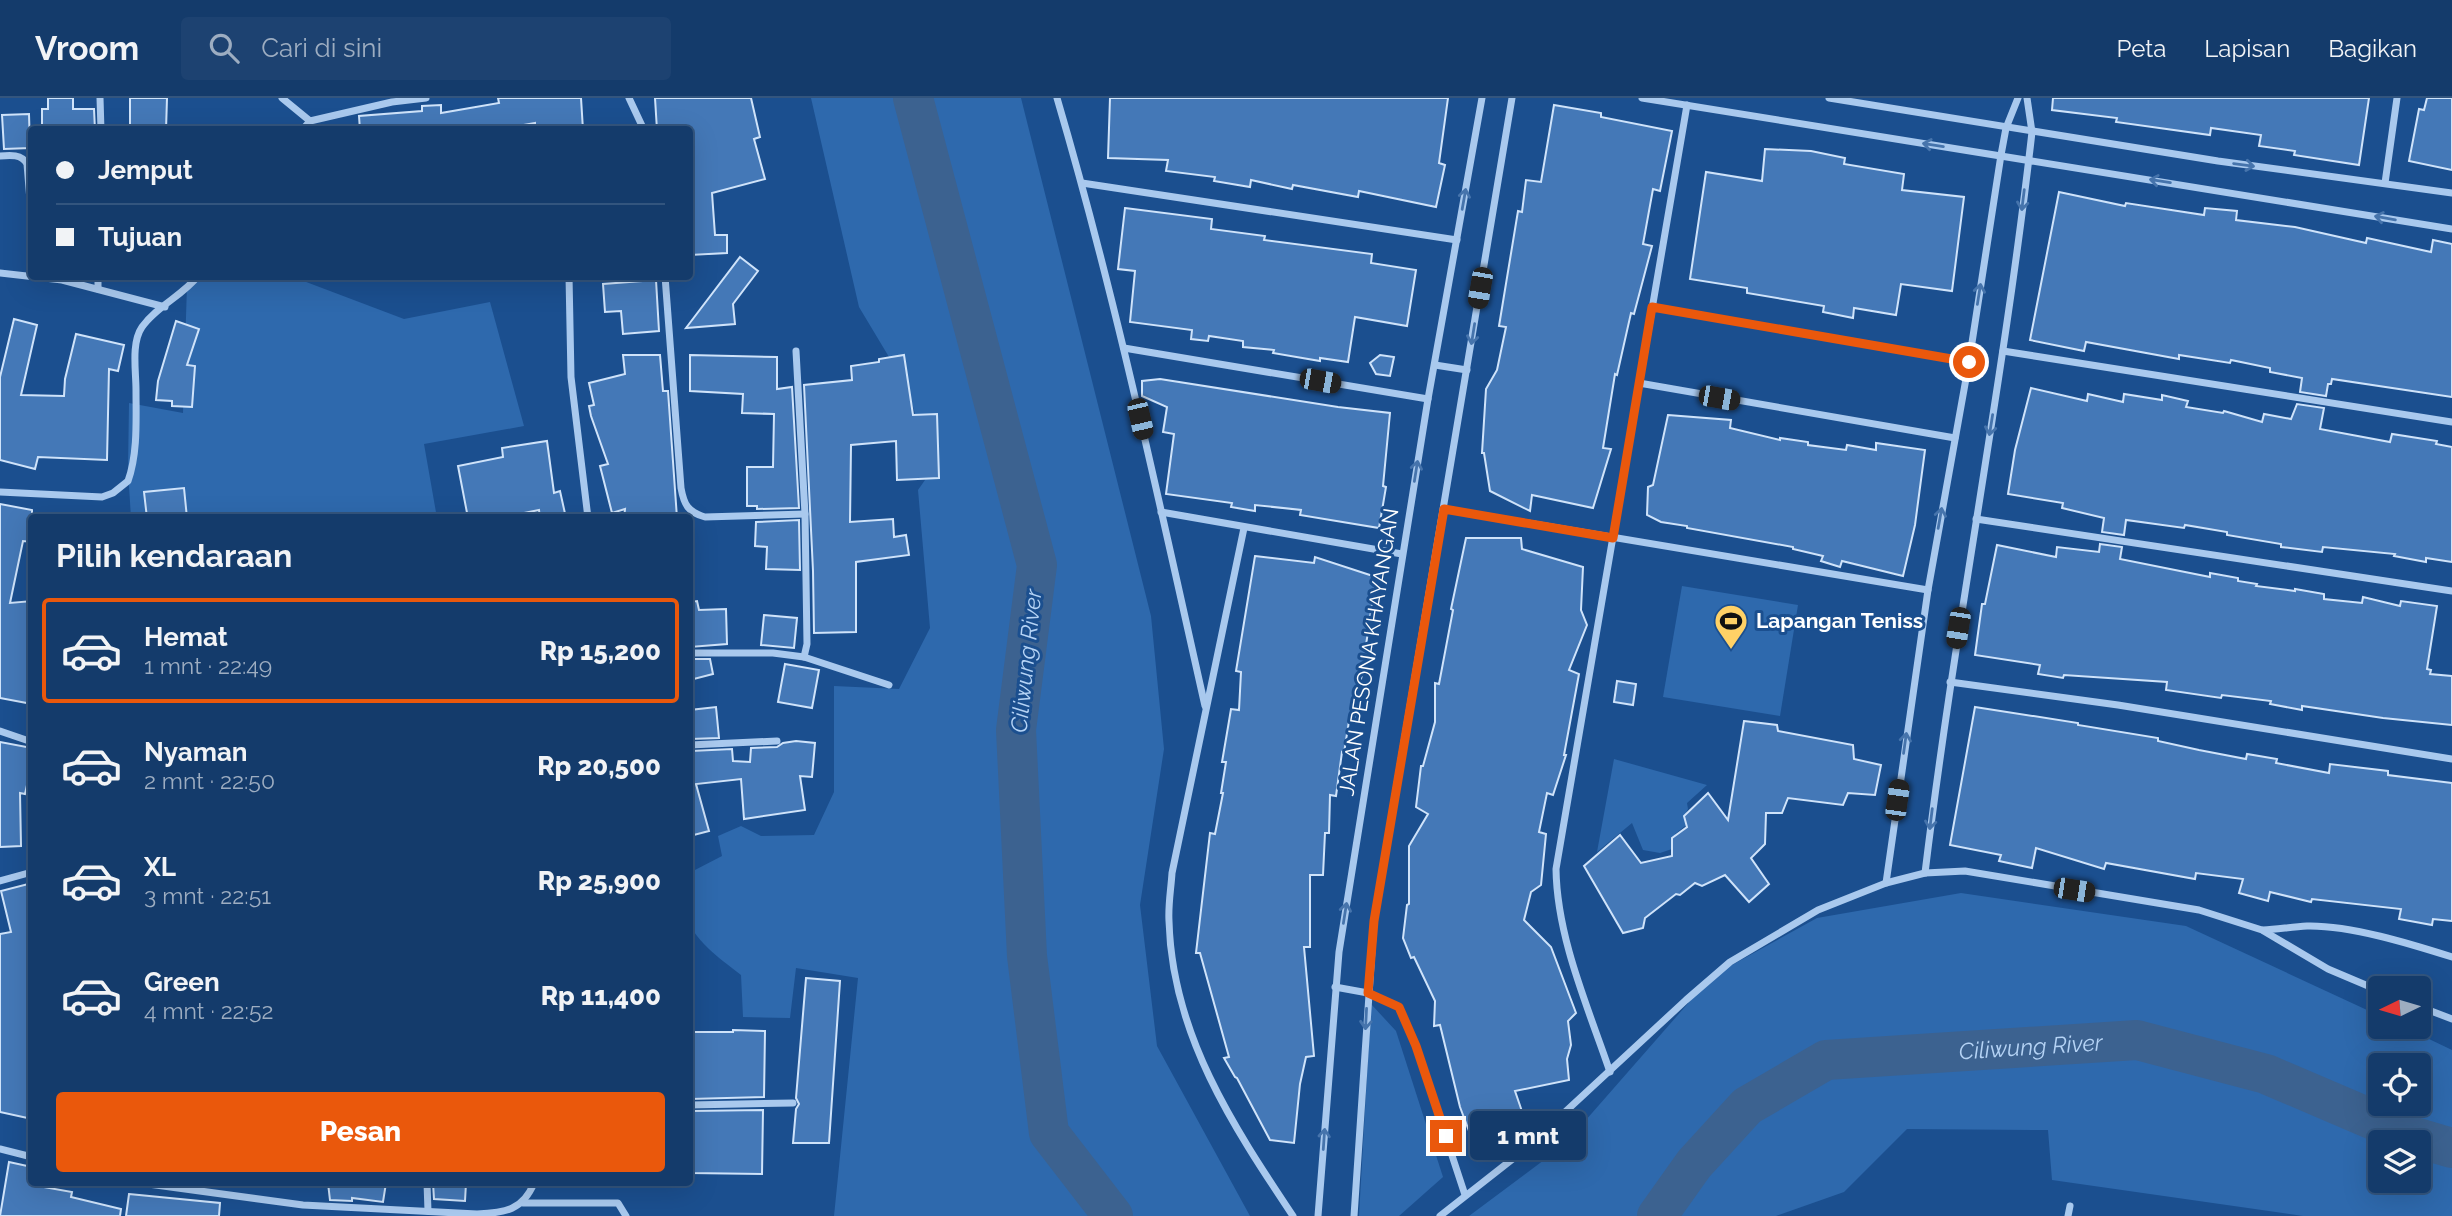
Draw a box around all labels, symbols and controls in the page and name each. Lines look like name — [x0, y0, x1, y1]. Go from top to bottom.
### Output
search box — [181, 17, 671, 80]
text: Vroom — [35, 29, 139, 68]
icon: search — [205, 29, 243, 67]
text: Cari di sini — [261, 33, 382, 63]
text: Peta — [2117, 34, 2166, 63]
text: Lapisan — [2204, 34, 2290, 63]
text: Bagikan — [2328, 34, 2417, 63]
one-way arrow — [1922, 138, 1945, 151]
text: Jemput — [98, 155, 193, 185]
one-way arrow — [2233, 158, 2255, 171]
one-way arrow — [2149, 174, 2172, 187]
one-way arrow — [1458, 188, 1471, 210]
one-way arrow — [2017, 188, 2030, 210]
one-way arrow — [2374, 211, 2397, 224]
text: Tujuan — [98, 222, 182, 252]
car — [1467, 265, 1494, 311]
one-way arrow — [1973, 283, 1986, 306]
one-way arrow — [1466, 323, 1479, 345]
route start — [1953, 346, 1985, 378]
car — [1298, 367, 1343, 395]
car — [1697, 384, 1742, 412]
car — [1126, 396, 1155, 442]
one-way arrow — [1984, 413, 1997, 436]
one-way arrow — [1410, 460, 1423, 483]
street label: JALAN PESONA KHAYANGAN — [1333, 506, 1404, 797]
one-way arrow — [1934, 507, 1948, 530]
text: Pilih kendaraan — [56, 537, 292, 574]
water label: Ciliwung River — [1005, 587, 1047, 734]
sports icon: Lapangan Teniss — [1712, 602, 1750, 651]
car — [1945, 606, 1972, 650]
place label: Lapangan Teniss — [1756, 608, 1923, 633]
icon: car — [60, 619, 123, 682]
text: Hemat — [144, 622, 228, 652]
text: Rp 15,200 — [540, 636, 661, 666]
text: 1 mnt · 22:49 — [144, 652, 272, 679]
one-way arrow — [1899, 732, 1912, 755]
icon: car — [60, 734, 123, 797]
text: Nyaman — [144, 737, 248, 767]
text: Rp 20,500 — [537, 751, 661, 781]
text: 2 mnt · 22:50 — [144, 767, 275, 794]
car — [1884, 778, 1911, 822]
one-way arrow — [1925, 807, 1938, 830]
icon: car — [60, 849, 123, 912]
text: XL — [144, 852, 176, 882]
text: Rp 25,900 — [538, 866, 661, 896]
car — [2052, 876, 2097, 904]
text: 3 mnt · 22:51 — [144, 882, 271, 909]
one-way arrow — [1339, 902, 1352, 925]
icon: car — [60, 964, 123, 1027]
text: Green — [144, 967, 220, 997]
north arrow — [2368, 976, 2431, 1040]
map controls — [2368, 976, 2431, 1193]
text: Rp 11,400 — [541, 981, 661, 1011]
text: 4 mnt · 22:52 — [144, 997, 273, 1024]
one-way arrow — [1359, 1007, 1372, 1030]
water label: Ciliwung River — [1958, 1028, 2105, 1064]
button: locate — [2368, 1053, 2431, 1116]
button: Pesan — [56, 1092, 665, 1172]
callout: 1 mnt — [1470, 1112, 1586, 1160]
route end — [1430, 1120, 1462, 1152]
text: 1 mnt — [1497, 1122, 1559, 1149]
one-way arrow — [1317, 1128, 1330, 1151]
button: layers — [2368, 1130, 2431, 1193]

